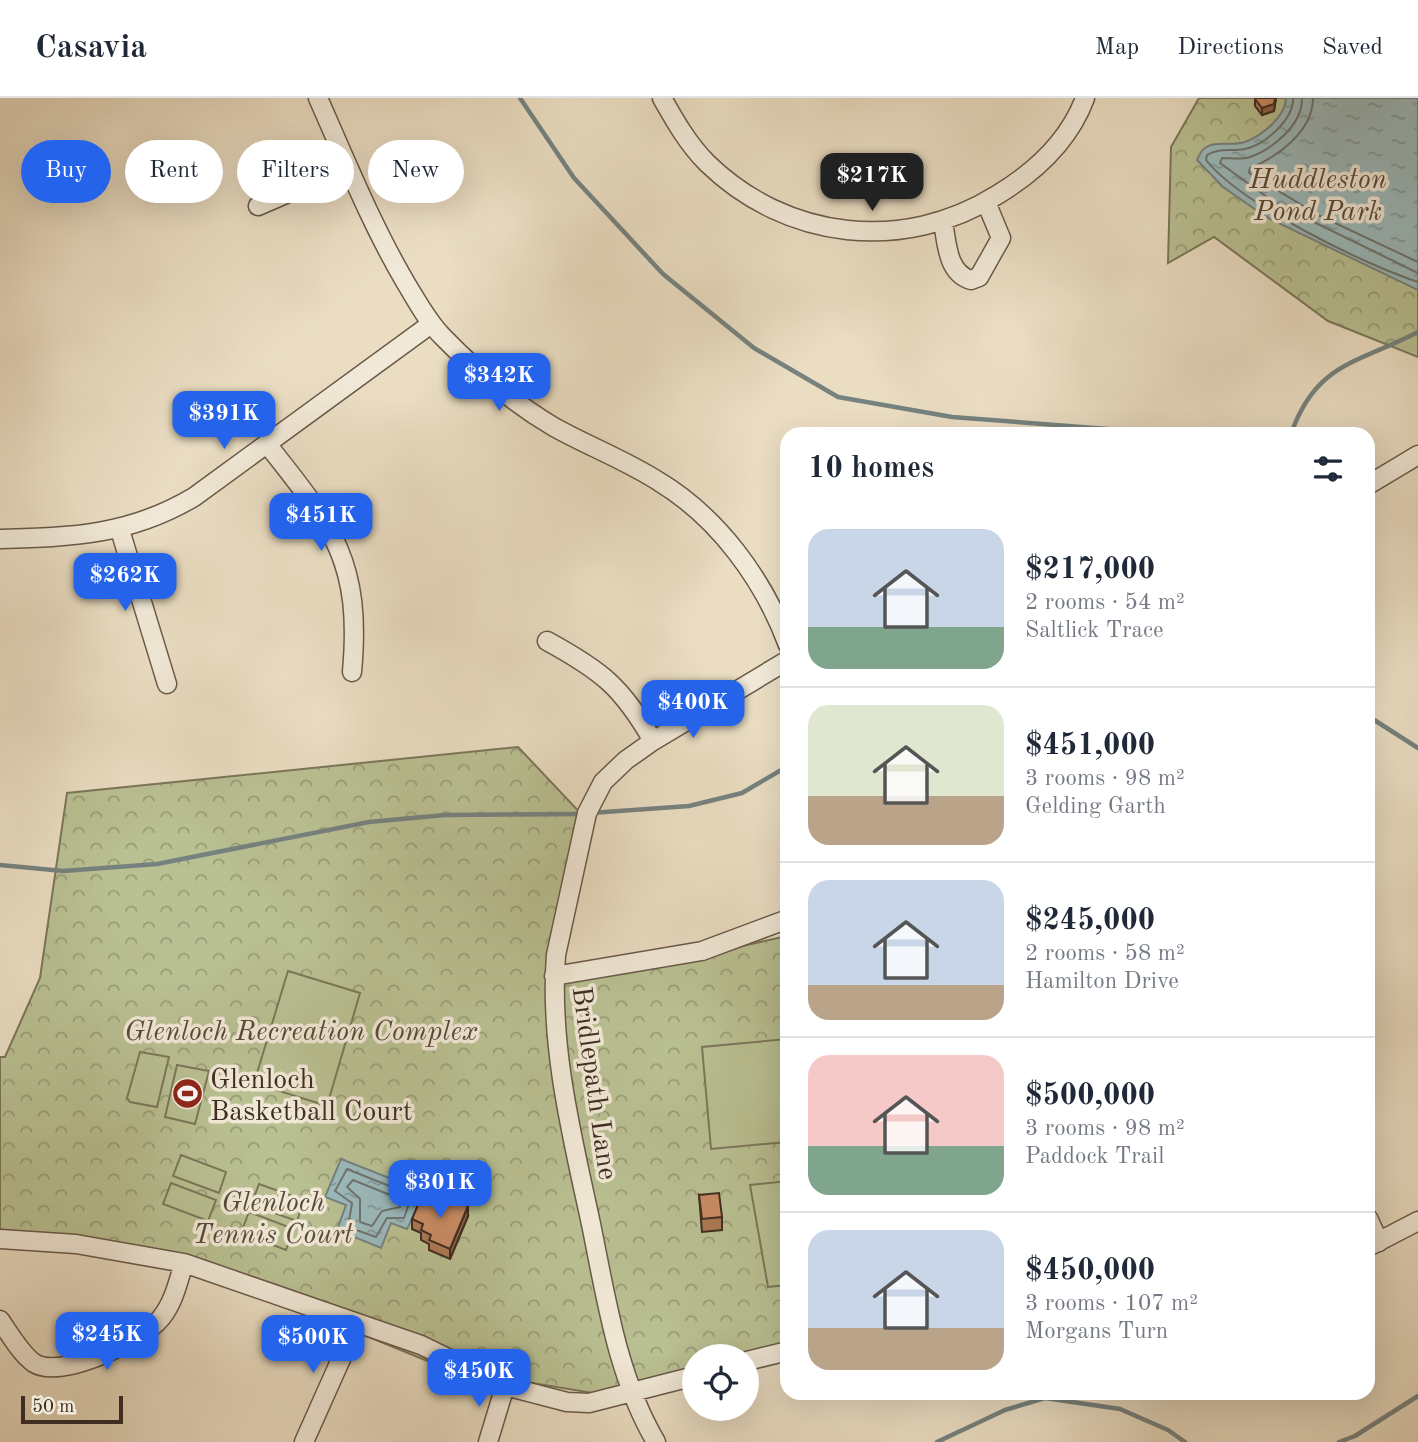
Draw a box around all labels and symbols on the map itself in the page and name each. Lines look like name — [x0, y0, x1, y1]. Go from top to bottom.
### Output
pin: $217K — [823, 153, 921, 213]
park label: Huddleston Pond Park — [1248, 167, 1387, 227]
pin: $342K — [450, 354, 548, 413]
pin: $391K — [175, 392, 273, 451]
pin: $451K — [272, 494, 370, 553]
pin: $262K — [76, 554, 174, 613]
pin: $400K — [644, 680, 742, 740]
street label: Bridlepath Lane — [566, 985, 620, 1182]
park label: Glenloch Recreation Complex — [124, 1019, 478, 1047]
place label: Glenloch Basketball Court — [210, 1067, 413, 1127]
sports icon: Glenloch Basketball Court — [170, 1077, 204, 1111]
pin: $301K — [391, 1160, 489, 1220]
park label: Glenloch Tennis Court — [193, 1190, 354, 1250]
pin: $245K — [58, 1312, 156, 1372]
pin: $500K — [264, 1316, 362, 1375]
pin: $450K — [430, 1350, 528, 1409]
scale bar — [21, 1393, 122, 1425]

